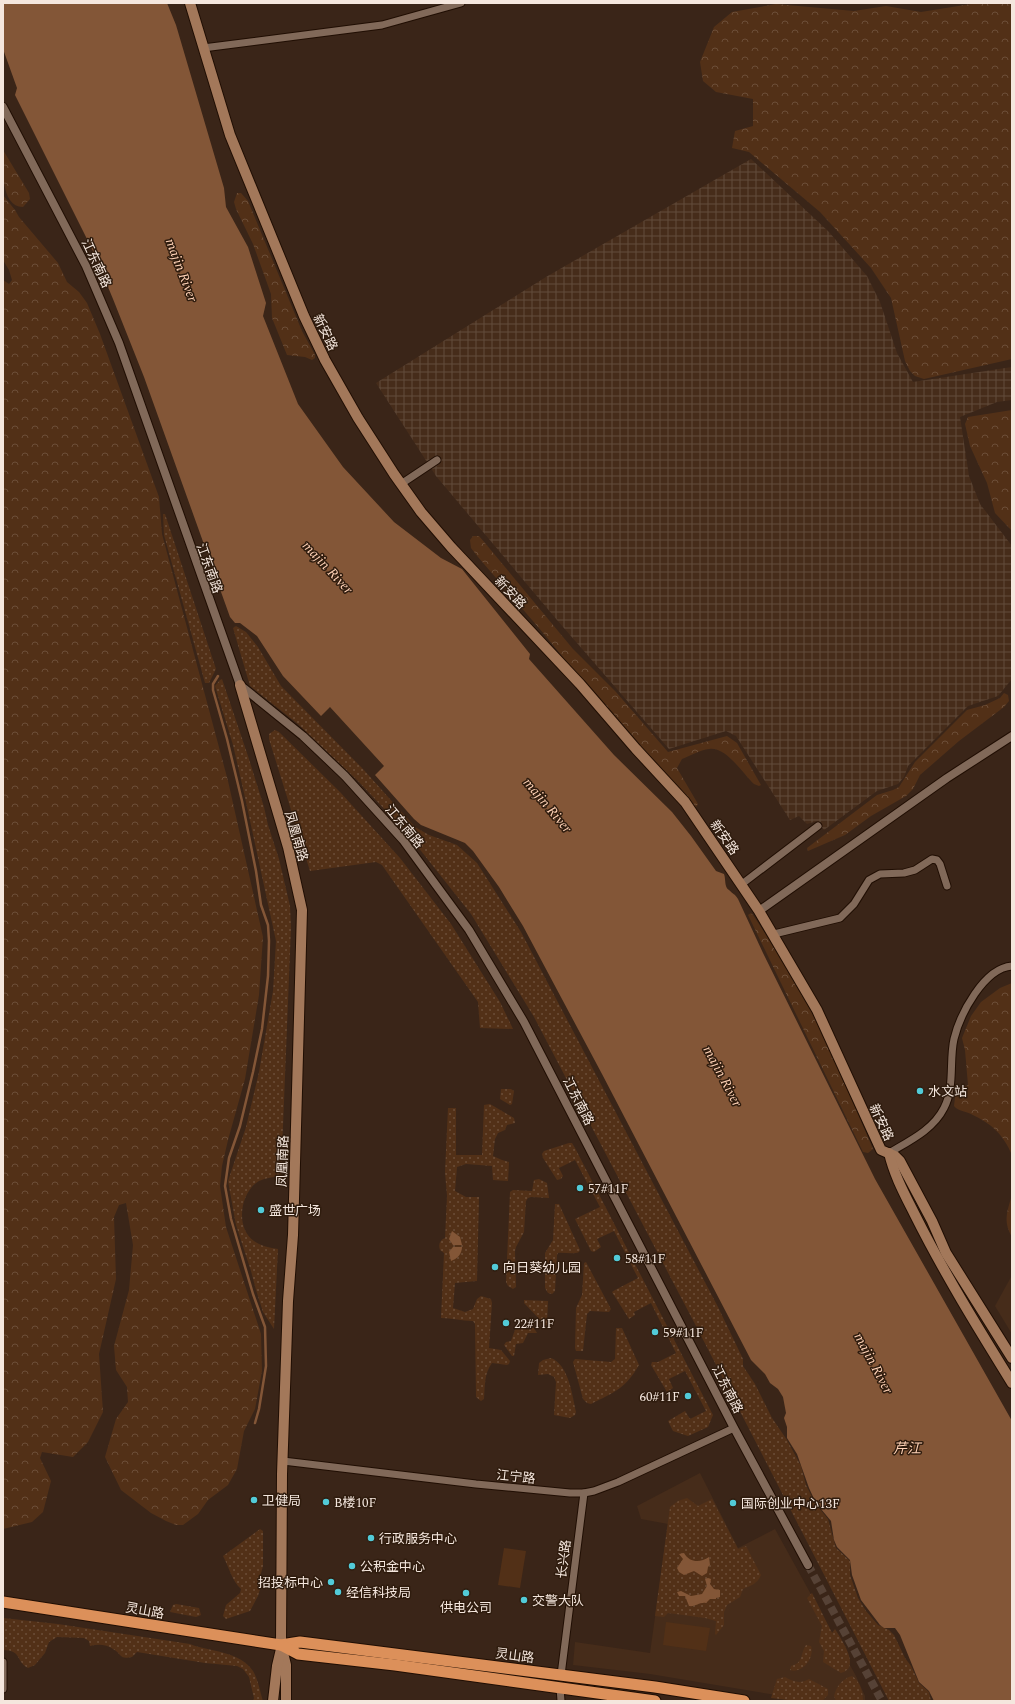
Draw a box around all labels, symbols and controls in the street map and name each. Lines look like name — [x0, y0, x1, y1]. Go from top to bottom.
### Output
water label: majin River — [160, 235, 203, 305]
street label: 江东南路 — [76, 236, 116, 291]
street label: 新安路 — [308, 311, 343, 354]
water label: majin River — [297, 536, 358, 599]
street label: 江东南路 — [191, 540, 227, 596]
street label: 新安路 — [490, 572, 531, 614]
water label: majin River — [518, 773, 577, 838]
street label: 江东南路 — [380, 800, 429, 853]
street label: 凤凰南路 — [279, 809, 313, 864]
street label: 新安路 — [705, 816, 744, 859]
water label: majin River — [698, 1042, 747, 1111]
street label: 江东南路 — [557, 1074, 599, 1129]
place label: 水文站 — [928, 1082, 967, 1102]
marker: 水文站 — [915, 1086, 925, 1096]
street label: 新安路 — [864, 1101, 898, 1144]
street label: 凤凰南路 — [272, 1135, 294, 1187]
place label: 57#11F — [588, 1179, 629, 1199]
marker: 57#11F — [575, 1183, 585, 1193]
place label: 盛世广场 — [269, 1201, 321, 1221]
marker: 盛世广场 — [256, 1205, 266, 1215]
place label: 58#11F — [625, 1249, 666, 1269]
marker: 58#11F — [612, 1253, 622, 1263]
place label: 向日葵幼儿园 — [503, 1258, 581, 1278]
marker: 向日葵幼儿园 — [490, 1262, 500, 1272]
place label: 22#11F — [514, 1314, 555, 1334]
marker: 22#11F — [501, 1318, 511, 1328]
place label: 59#11F — [663, 1323, 704, 1343]
marker: 59#11F — [650, 1327, 660, 1337]
water label: majin River — [849, 1329, 898, 1398]
street label: 江东南路 — [706, 1362, 748, 1417]
place label: 60#11F — [640, 1387, 680, 1407]
marker: 60#11F — [683, 1391, 693, 1401]
water label: 芹江 — [893, 1438, 923, 1459]
street label: 江宁路 — [495, 1465, 536, 1489]
place label: 卫健局 — [262, 1491, 301, 1511]
place label: B楼10F — [334, 1493, 377, 1513]
place label: 国际创业中心13F — [741, 1494, 840, 1514]
marker: 卫健局 — [249, 1495, 259, 1505]
marker: B楼10F — [321, 1497, 331, 1507]
marker: 国际创业中心13F — [728, 1498, 738, 1508]
place label: 行政服务中心 — [379, 1529, 457, 1549]
marker: 行政服务中心 — [366, 1533, 376, 1543]
street label: 长兴路 — [552, 1539, 576, 1580]
place label: 公积金中心 — [360, 1557, 425, 1577]
marker: 公积金中心 — [347, 1561, 357, 1571]
place label: 招投标中心 — [258, 1573, 323, 1593]
marker: 招投标中心 — [326, 1577, 336, 1587]
place label: 经信科技局 — [346, 1583, 411, 1603]
marker: 经信科技局 — [333, 1587, 343, 1597]
marker: 供电公司 — [461, 1588, 471, 1598]
place label: 交警大队 — [532, 1591, 584, 1611]
marker: 交警大队 — [519, 1595, 529, 1605]
street label: 灵山路 — [124, 1598, 166, 1624]
place label: 供电公司 — [440, 1598, 492, 1618]
street label: 灵山路 — [494, 1644, 535, 1668]

